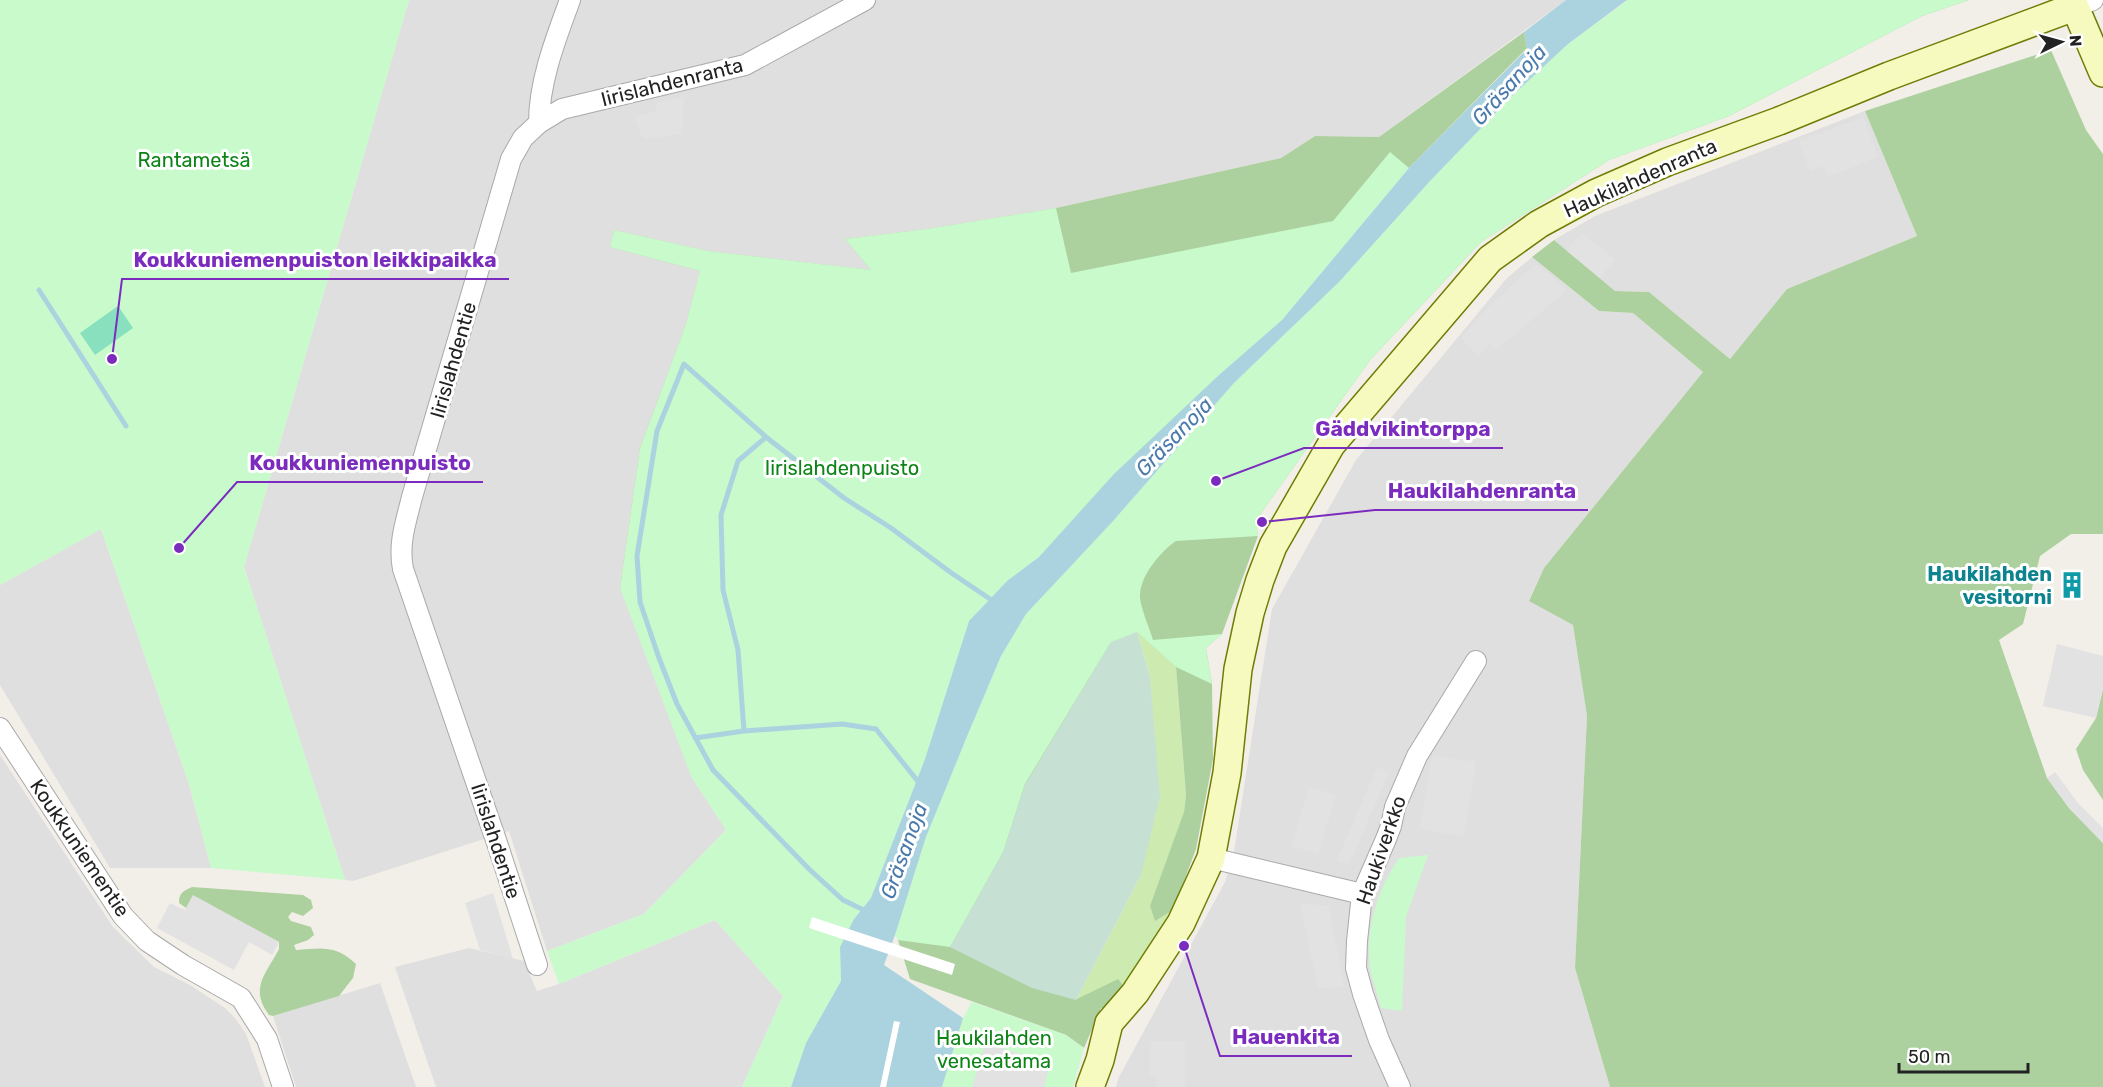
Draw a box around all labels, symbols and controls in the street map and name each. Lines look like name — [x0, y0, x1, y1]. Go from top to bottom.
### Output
north arrow — [2031, 12, 2091, 72]
text: N — [2065, 34, 2085, 47]
water label: Gräsanoja — [1466, 39, 1551, 130]
street label: Iirislahdenranta — [598, 53, 746, 111]
street label: Haukilahdenranta — [1560, 133, 1720, 223]
park label: Rantametsä — [138, 148, 250, 172]
callout: Koukkuniemenpuiston leikkipaikka — [122, 240, 509, 279]
text: Koukkuniemenpuiston leikkipaikka — [133, 247, 497, 272]
street label: Iirislahdentie — [425, 299, 481, 421]
water label: Gräsanoja — [1130, 392, 1217, 481]
callout: Gäddvikintorppa — [1304, 409, 1503, 448]
text: Gäddvikintorppa — [1315, 416, 1491, 441]
callout: Koukkuniemenpuisto — [237, 443, 483, 482]
text: Koukkuniemenpuisto — [249, 450, 471, 475]
park label: Iirislahdenpuisto — [765, 456, 919, 480]
callout: Haukilahdenranta — [1375, 471, 1588, 510]
text: Haukilahdenranta — [1388, 478, 1576, 503]
place label: Haukilahden vesitorni — [1927, 562, 2052, 609]
building icon: Haukilahden vesitorni — [2057, 570, 2087, 600]
street label: Koukkuniementie — [25, 775, 135, 921]
street label: Iirislahdentie — [466, 780, 526, 902]
street label: Haukiverkko — [1351, 792, 1411, 908]
water label: Gräsanoja — [875, 800, 932, 902]
callout: Hauenkita — [1220, 1017, 1352, 1056]
text: Hauenkita — [1232, 1024, 1340, 1049]
park label: Haukilahden venesatama — [936, 1026, 1052, 1073]
scale bar — [1899, 1036, 2028, 1074]
text: 50 m — [1908, 1046, 1951, 1068]

